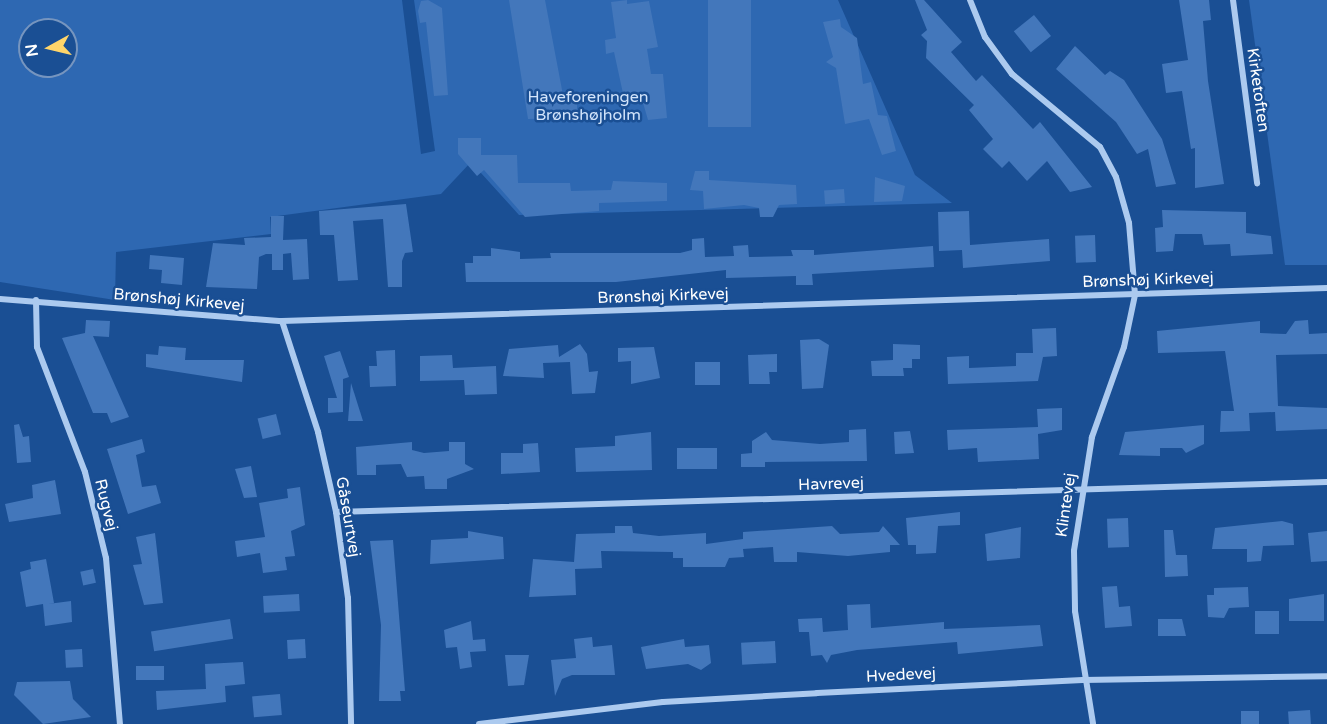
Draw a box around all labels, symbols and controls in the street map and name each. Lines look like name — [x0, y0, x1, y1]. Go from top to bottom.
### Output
north arrow — [18, 18, 78, 78]
text: N — [21, 42, 43, 58]
street label: Kirketoften — [1243, 47, 1273, 133]
park label: Haveforeningen Brønshøjholm — [527, 87, 649, 125]
street label: Brønshøj Kirkevej — [1082, 268, 1214, 292]
street label: Brønshøj Kirkevej — [597, 284, 729, 308]
street label: Brønshøj Kirkevej — [113, 285, 245, 315]
street label: Klintevej — [1052, 472, 1080, 538]
street label: Havrevej — [798, 473, 864, 495]
street label: Gåseurtvej — [331, 475, 365, 559]
street label: Rugvej — [90, 477, 122, 533]
street label: Hvedevej — [866, 664, 936, 686]

